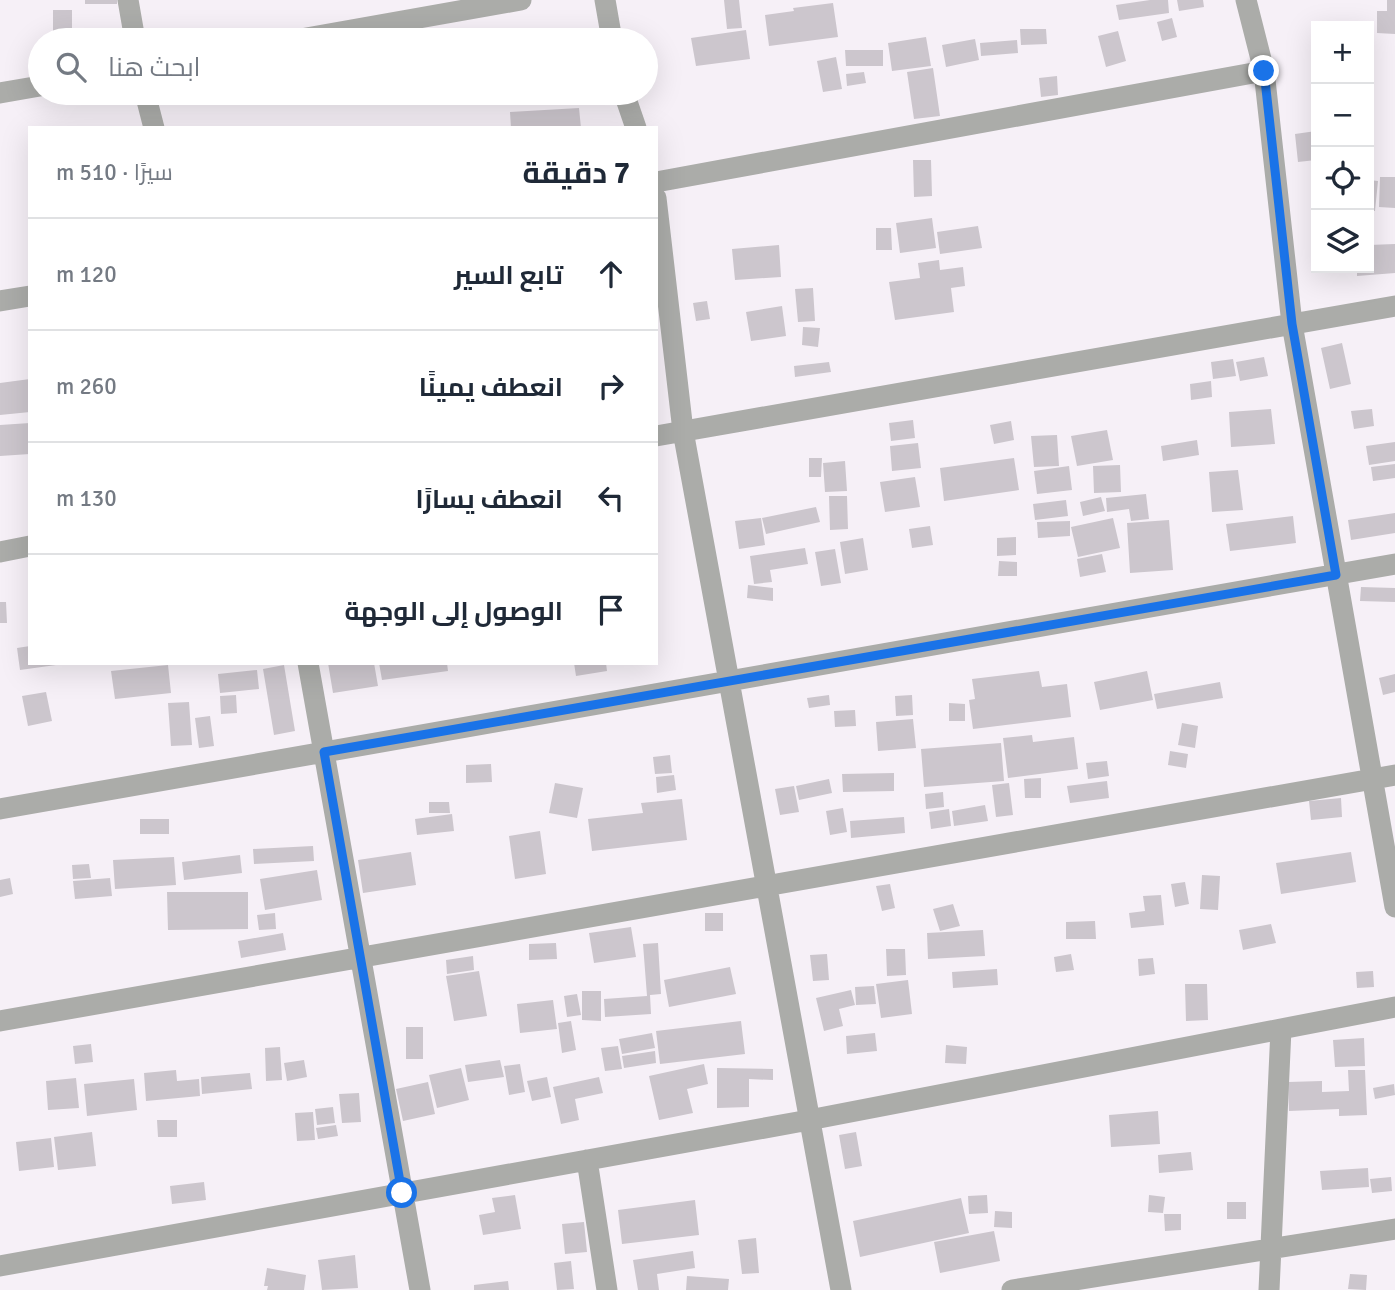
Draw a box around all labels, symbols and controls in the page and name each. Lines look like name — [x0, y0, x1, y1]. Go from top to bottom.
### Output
map controls — [1311, 21, 1374, 273]
button: + — [1311, 21, 1374, 84]
search box — [28, 28, 658, 105]
icon: search — [52, 48, 90, 86]
text: ابحث هنا — [108, 52, 201, 84]
route end — [1248, 55, 1279, 86]
button: − — [1311, 84, 1374, 147]
button: locate — [1311, 147, 1374, 210]
text: 7 دقيقة — [522, 155, 630, 192]
text: سيرًا · 510 m — [56, 158, 173, 187]
button: layers — [1311, 210, 1374, 273]
icon: ahead — [592, 255, 630, 293]
text: 120 m — [56, 260, 117, 289]
text: تابع السير — [454, 260, 563, 292]
icon: right — [592, 367, 630, 405]
text: 260 m — [56, 372, 117, 401]
text: انعطف يمينًا — [419, 372, 563, 404]
icon: left — [592, 479, 630, 517]
text: 130 m — [56, 484, 117, 513]
text: انعطف يسارًا — [415, 484, 563, 516]
icon: arrive — [592, 591, 630, 629]
text: الوصول إلى الوجهة — [344, 596, 563, 628]
route start — [386, 1177, 417, 1208]

